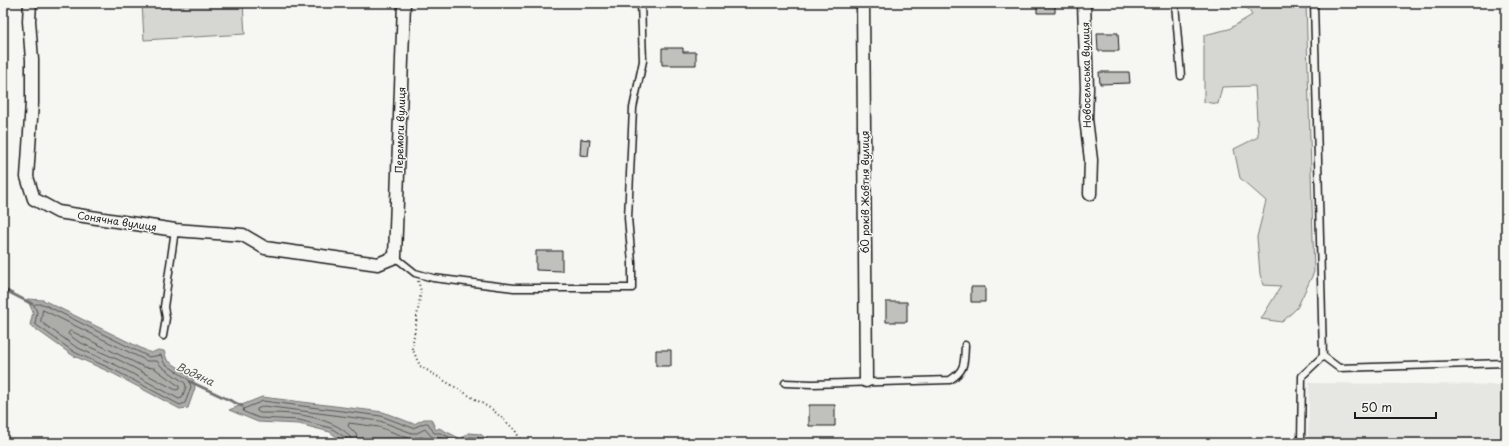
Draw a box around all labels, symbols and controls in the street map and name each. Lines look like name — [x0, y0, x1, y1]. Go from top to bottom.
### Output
street label: Новосельська вулиця — [1077, 22, 1094, 128]
street label: Перемоги вулиця — [390, 87, 409, 173]
street label: 60 років Жовтня вулиця — [857, 131, 872, 254]
street label: Сонячна вулиця — [76, 207, 158, 234]
water label: Водяна — [173, 357, 218, 390]
scale bar — [1355, 394, 1436, 420]
text: 50 m — [1361, 398, 1392, 416]

